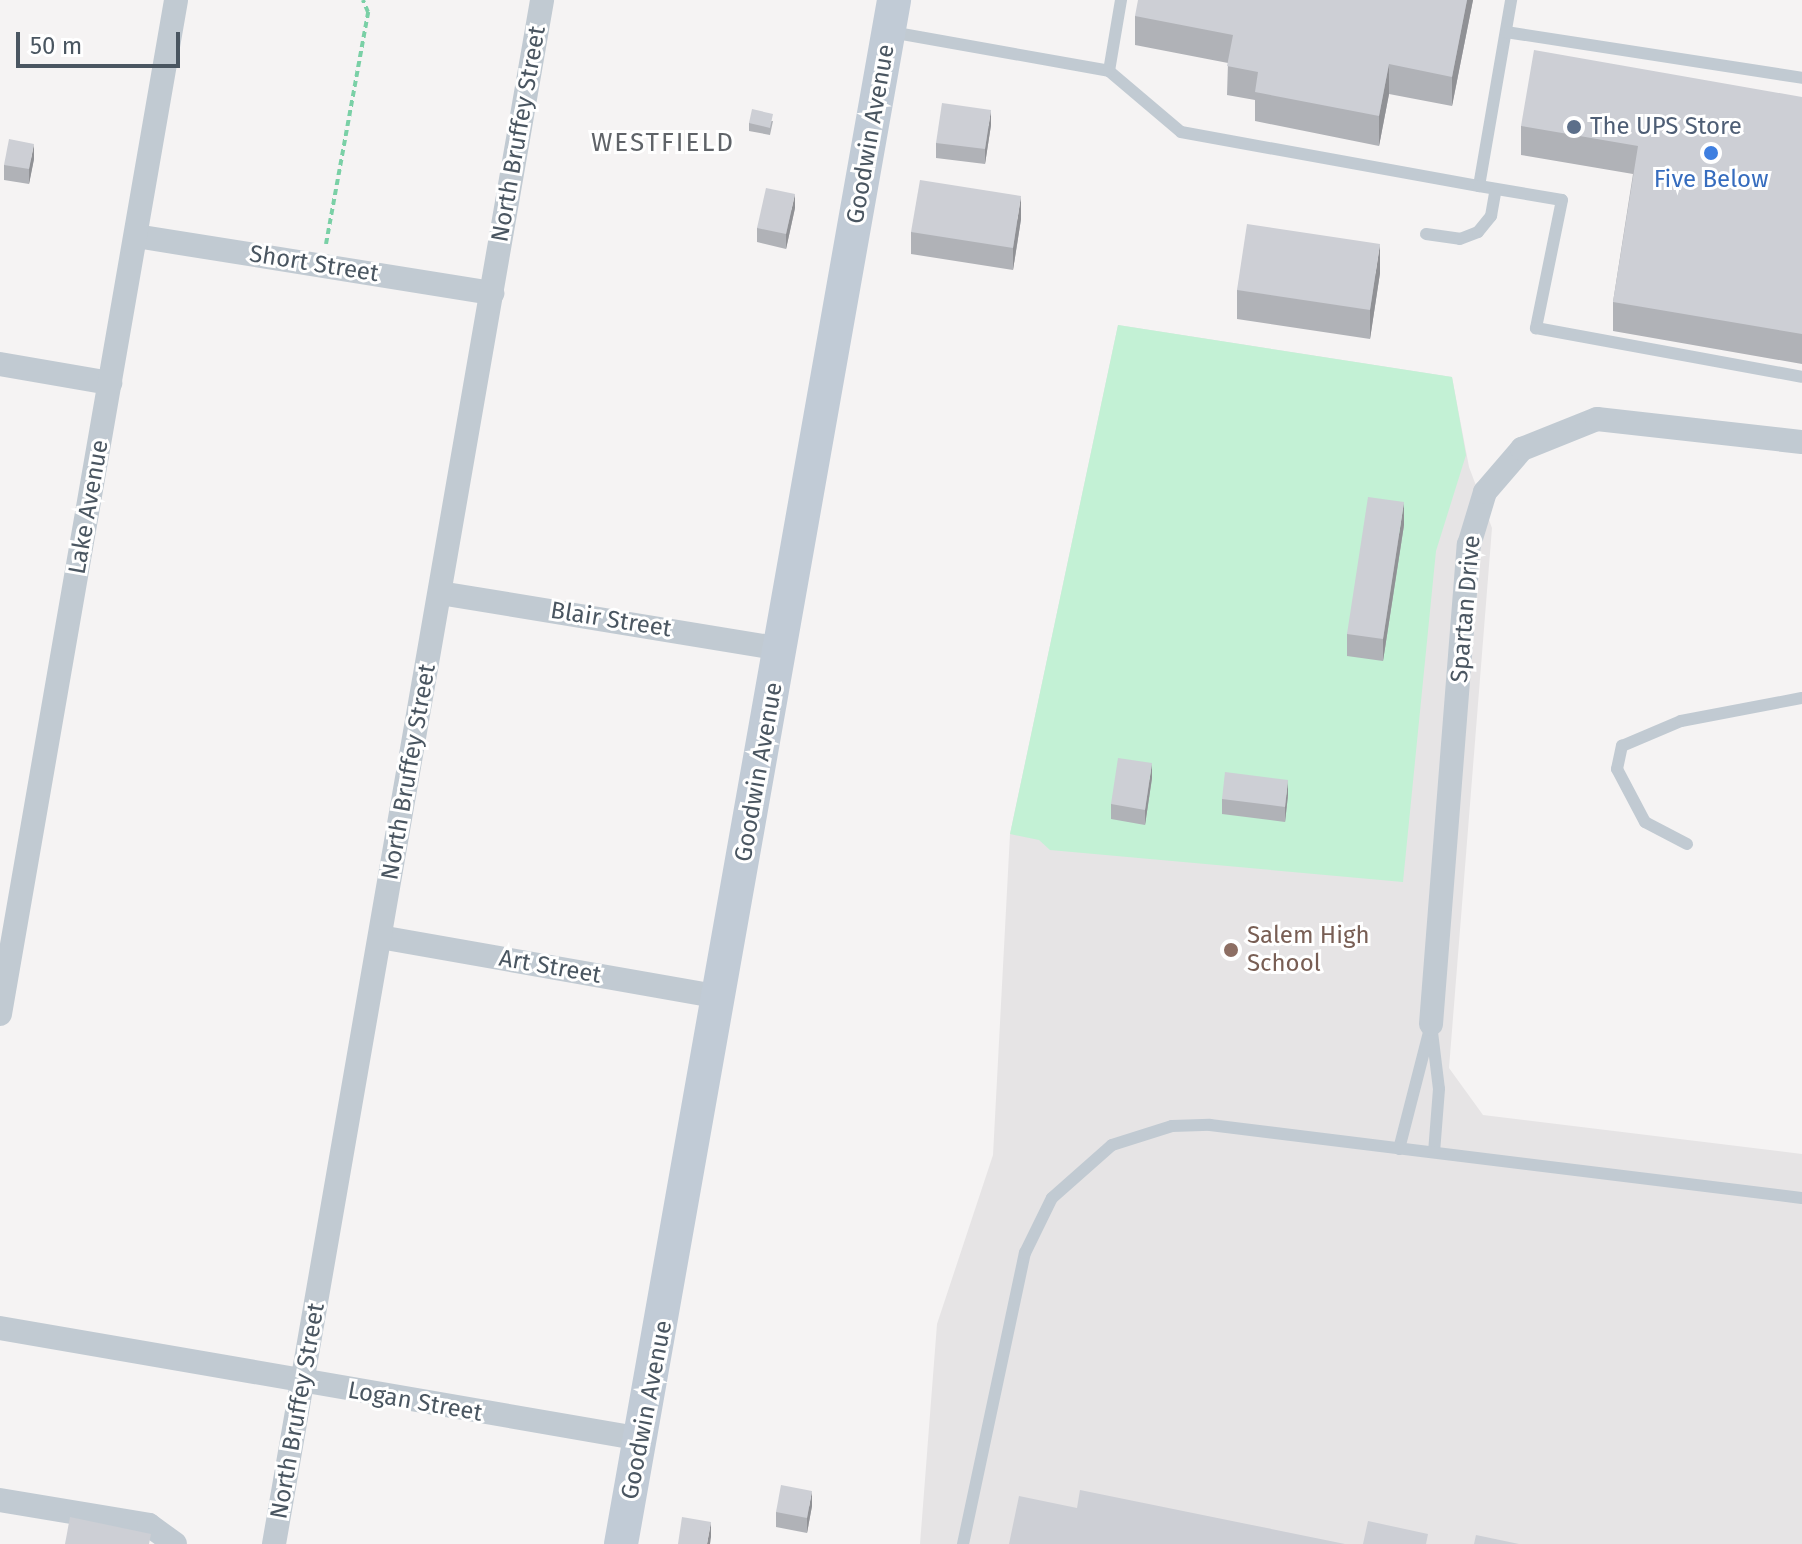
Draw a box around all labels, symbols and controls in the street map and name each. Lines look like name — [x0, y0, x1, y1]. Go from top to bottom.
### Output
scale bar — [20, 16, 184, 66]
street label: North Bruffey Street — [486, 24, 552, 244]
text: 50 m — [30, 32, 82, 60]
street label: Goodwin Avenue — [841, 42, 901, 226]
place label: The UPS Store — [1590, 113, 1742, 141]
marker: The UPS Store — [1565, 118, 1583, 136]
district label: WESTFIELD — [591, 127, 735, 159]
marker: Five Below — [1702, 144, 1720, 162]
place label: Five Below — [1654, 166, 1768, 194]
street label: Short Street — [247, 240, 381, 288]
street label: Lake Avenue — [63, 438, 115, 576]
street label: Spartan Drive — [1445, 534, 1487, 684]
street label: Blair Street — [548, 596, 674, 644]
street label: North Bruffey Street — [376, 662, 442, 882]
street label: Goodwin Avenue — [729, 680, 789, 864]
place label: Salem High School — [1247, 922, 1369, 978]
marker: Salem High School — [1222, 941, 1240, 959]
street label: Art Street — [497, 944, 603, 990]
street label: North Bruffey Street — [265, 1301, 331, 1521]
street label: Goodwin Avenue — [616, 1318, 678, 1502]
street label: Logan Street — [346, 1376, 484, 1428]

